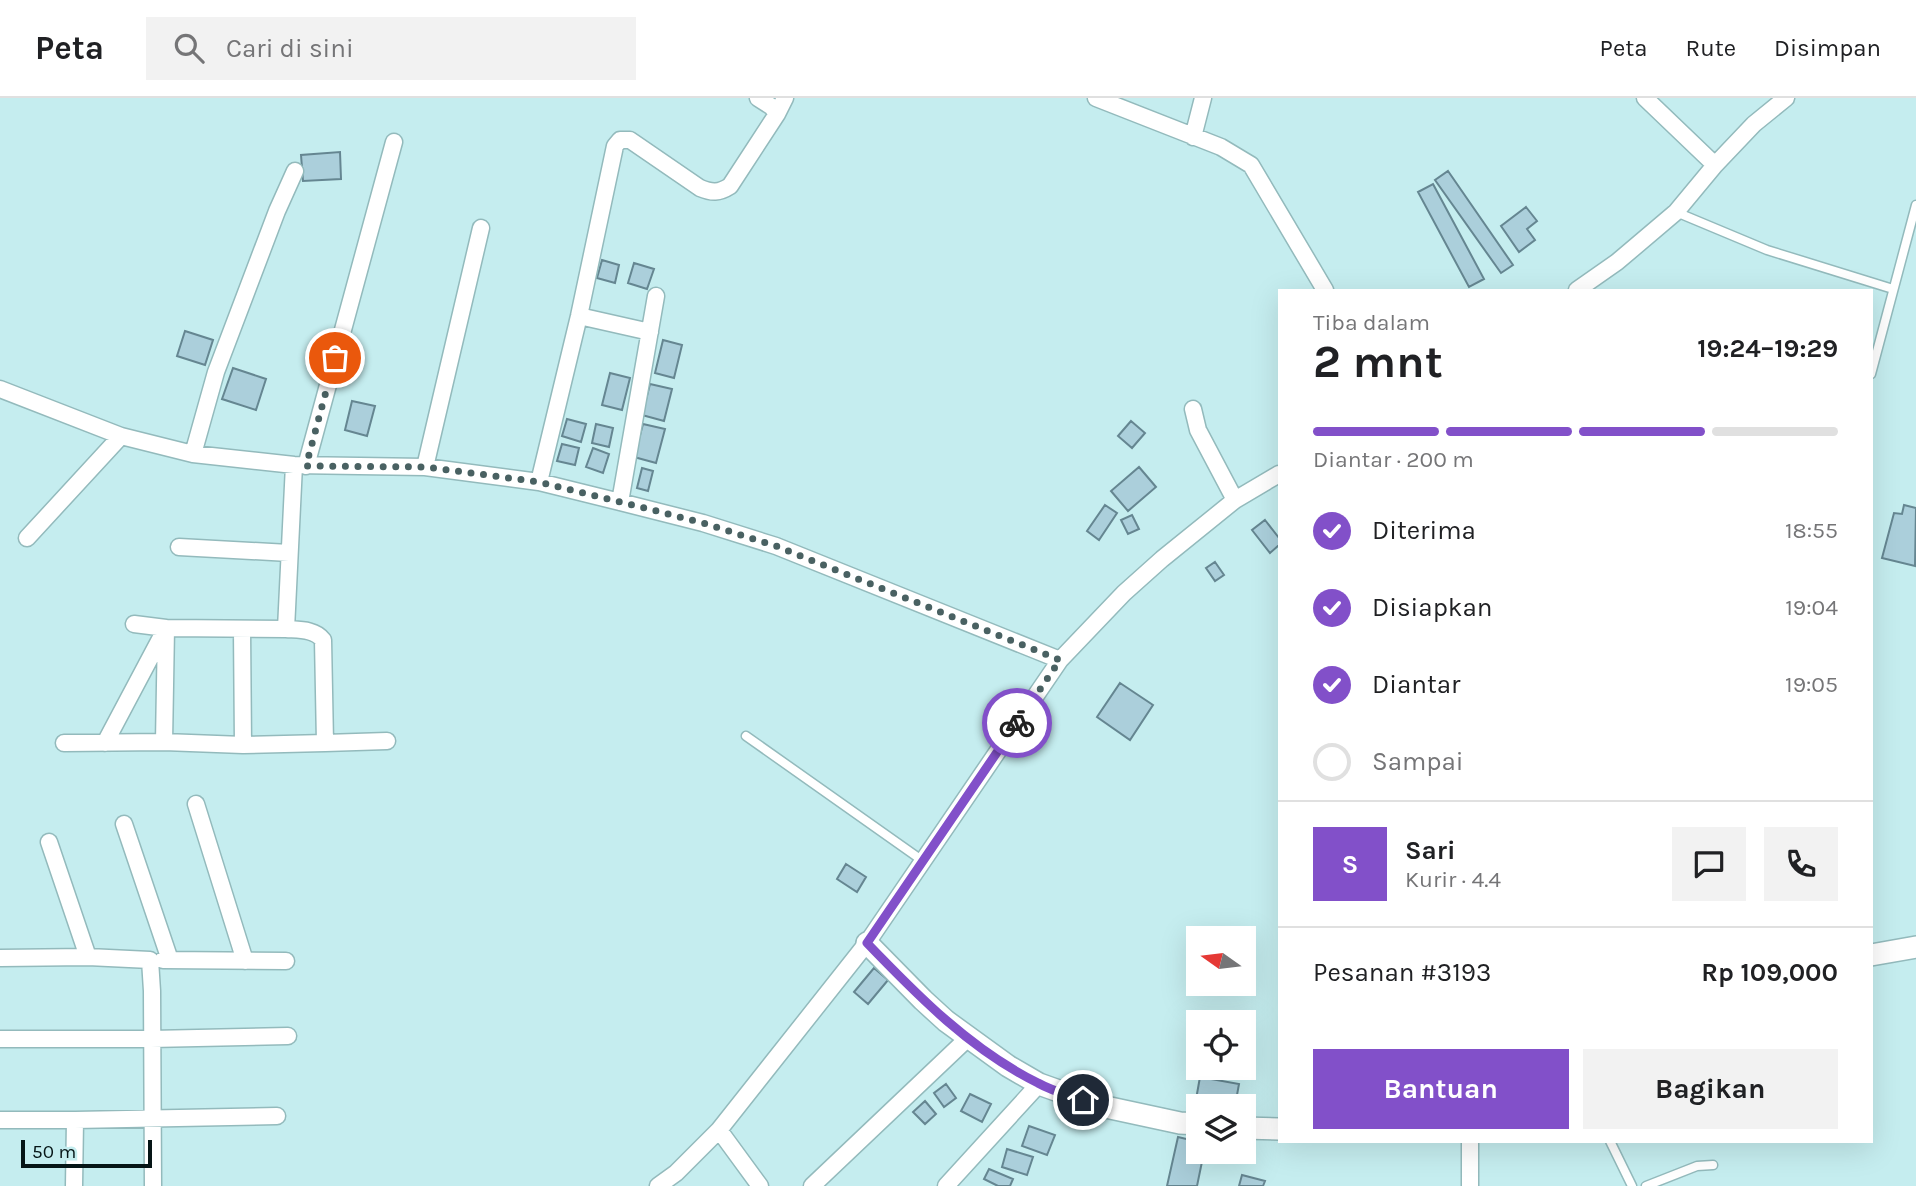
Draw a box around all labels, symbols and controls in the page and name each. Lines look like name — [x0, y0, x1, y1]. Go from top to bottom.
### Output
search box — [146, 17, 636, 80]
text: Peta — [35, 29, 104, 67]
icon: search — [170, 29, 208, 67]
text: Cari di sini — [226, 33, 354, 64]
text: Peta — [1600, 34, 1647, 62]
text: Rute — [1685, 34, 1736, 62]
text: Disimpan — [1774, 34, 1881, 62]
text: Tiba dalam — [1313, 309, 1430, 336]
pin — [305, 328, 365, 388]
text: 19:24–19:29 — [1697, 333, 1838, 364]
text: 2 mnt — [1313, 335, 1443, 389]
icon: bag — [316, 339, 354, 377]
text: Diantar · 200 m — [1313, 446, 1474, 473]
icon: check — [1313, 512, 1351, 550]
text: Diterima — [1372, 515, 1476, 546]
text: 18:55 — [1785, 517, 1838, 544]
icon: check — [1313, 589, 1351, 627]
text: Disiapkan — [1372, 592, 1492, 623]
text: 19:04 — [1785, 594, 1838, 621]
icon: check — [1313, 666, 1351, 704]
text: Diantar — [1372, 669, 1460, 700]
text: 19:05 — [1785, 671, 1838, 698]
courier — [982, 688, 1052, 758]
icon: bike — [998, 704, 1036, 742]
text: Sampai — [1372, 746, 1464, 777]
button: chat — [1672, 827, 1746, 901]
button: phone — [1764, 827, 1838, 901]
text: Sari — [1405, 835, 1456, 866]
text: S — [1342, 849, 1358, 880]
text: Kurir · 4.4 — [1405, 866, 1501, 893]
north arrow — [1186, 926, 1256, 996]
map controls — [1186, 926, 1256, 1164]
text: Pesanan #3193 — [1313, 957, 1491, 988]
text: Rp 109,000 — [1701, 957, 1838, 988]
button: locate — [1186, 1010, 1256, 1080]
button: Bantuan — [1313, 1049, 1569, 1129]
button: Bagikan — [1583, 1049, 1838, 1129]
pin — [1053, 1070, 1113, 1130]
icon: home — [1064, 1081, 1102, 1119]
button: layers — [1186, 1094, 1256, 1164]
scale bar — [21, 1137, 152, 1169]
text: 50 m — [32, 1141, 76, 1163]

